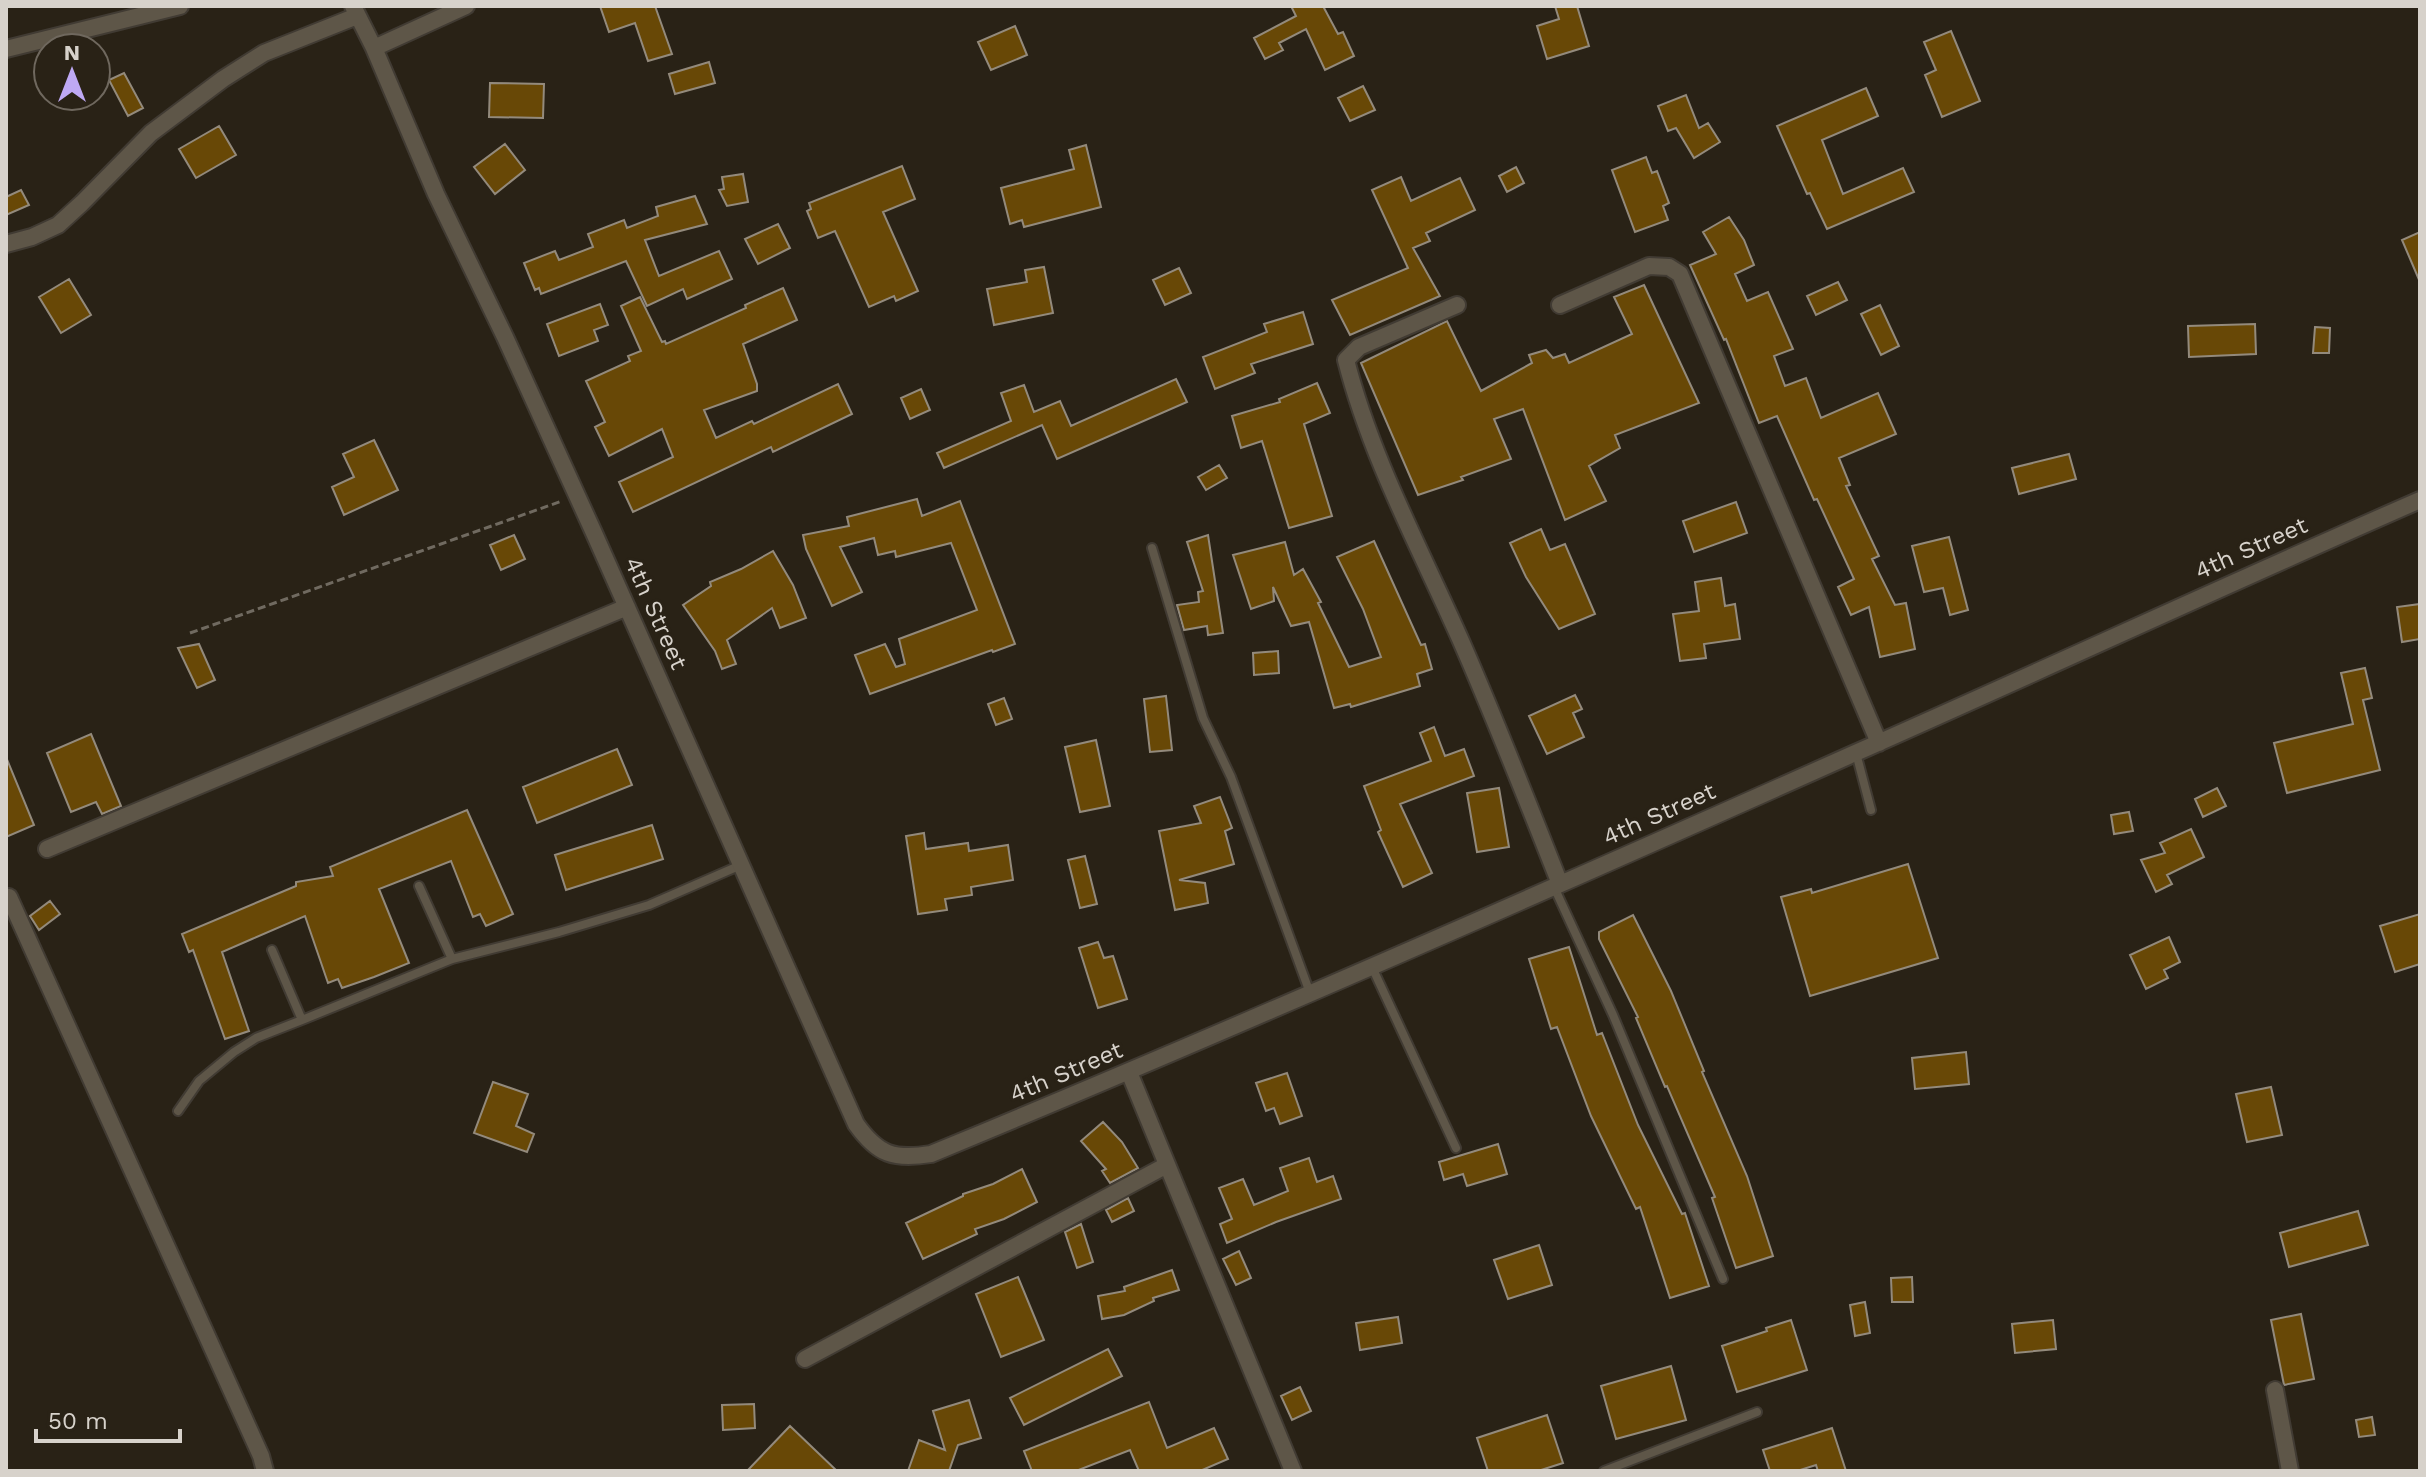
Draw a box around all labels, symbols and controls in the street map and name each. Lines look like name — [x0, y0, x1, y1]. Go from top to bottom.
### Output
north arrow — [32, 32, 112, 112]
text: N — [64, 40, 80, 65]
street label: 4th Street — [2190, 511, 2312, 585]
street label: 4th Street — [619, 552, 693, 674]
street label: 4th Street — [1598, 777, 1720, 851]
street label: 4th Street — [1005, 1036, 1127, 1108]
scale bar — [36, 1393, 180, 1443]
text: 50 m — [48, 1407, 108, 1435]

